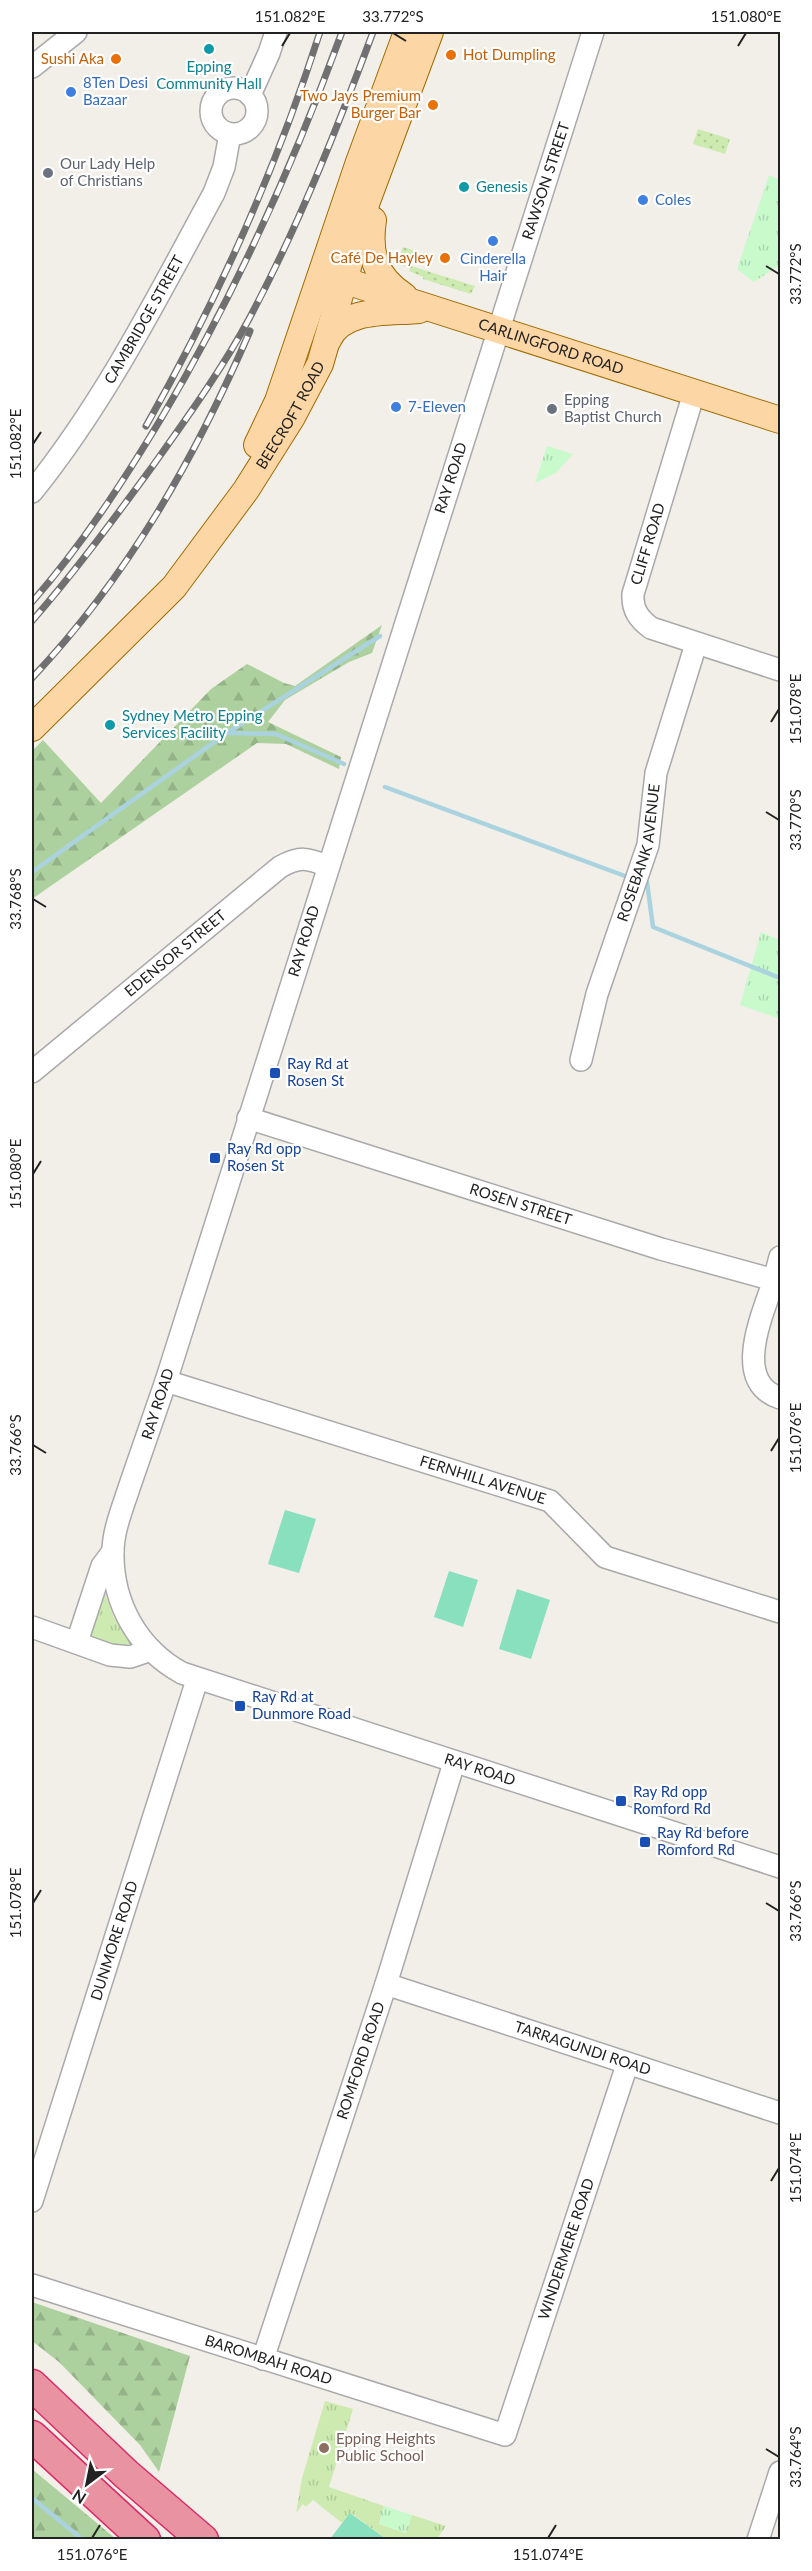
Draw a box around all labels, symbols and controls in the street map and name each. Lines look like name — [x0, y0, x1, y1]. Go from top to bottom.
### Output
text: 151.082°E — [255, 7, 325, 25]
text: 33.772°S — [362, 7, 424, 25]
text: 151.080°E — [711, 7, 781, 25]
marker: Epping Community Hall — [202, 42, 216, 56]
place label: Hot Dumpling — [463, 45, 556, 63]
marker: Hot Dumpling — [444, 48, 458, 62]
place label: Sushi Aka — [41, 49, 104, 67]
marker: Sushi Aka — [109, 52, 123, 66]
place label: Epping Community Hall — [156, 57, 262, 92]
place label: 8Ten Desi Bazaar — [83, 73, 148, 108]
marker: 8Ten Desi Bazaar — [64, 85, 78, 99]
place label: Two Jays Premium Burger Bar — [300, 86, 422, 121]
marker: Two Jays Premium Burger Bar — [426, 98, 440, 112]
street label: RAWSON STREET — [518, 120, 573, 242]
place label: Our Lady Help of Christians — [60, 154, 155, 189]
marker: Our Lady Help of Christians — [41, 166, 55, 180]
place label: Genesis — [476, 177, 528, 195]
marker: Genesis — [457, 180, 471, 194]
place label: Coles — [655, 190, 691, 208]
marker: Coles — [636, 193, 650, 207]
marker: Cinderella Hair — [486, 234, 500, 248]
text: 33.772°S — [786, 243, 804, 305]
place label: Café De Hayley — [331, 248, 433, 266]
place label: Cinderella Hair — [460, 249, 526, 284]
marker: Café De Hayley — [438, 251, 452, 265]
street label: CAMBRIDGE STREET — [100, 252, 187, 387]
street label: CARLINGFORD ROAD — [476, 314, 626, 377]
street label: BEECROFT ROAD — [252, 358, 328, 472]
place label: Epping Baptist Church — [564, 390, 662, 425]
place label: 7-Eleven — [408, 397, 466, 415]
marker: 7-Eleven — [389, 400, 403, 414]
marker: Epping Baptist Church — [545, 402, 559, 416]
text: 151.082°E — [6, 409, 24, 479]
street label: RAY ROAD — [430, 440, 470, 516]
street label: CLIFF ROAD — [626, 500, 668, 587]
text: 151.078°E — [786, 674, 804, 744]
place label: Sydney Metro Epping Services Facility — [122, 706, 263, 741]
marker: Sydney Metro Epping Services Facility — [103, 718, 117, 732]
street label: ROSEBANK AVENUE — [613, 783, 663, 924]
text: 33.770°S — [786, 789, 804, 851]
text: 33.768°S — [6, 868, 24, 930]
street label: RAY ROAD — [284, 903, 322, 979]
street label: EDENSOR STREET — [120, 905, 229, 1000]
place label: Ray Rd at Rosen St — [287, 1054, 349, 1089]
marker: Ray Rd at Rosen St — [268, 1066, 282, 1080]
text: 151.080°E — [6, 1139, 24, 1209]
place label: Ray Rd opp Rosen St — [227, 1139, 301, 1174]
marker: Ray Rd opp Rosen St — [208, 1151, 222, 1165]
street label: ROSEN STREET — [468, 1179, 574, 1228]
street label: RAY ROAD — [137, 1366, 177, 1442]
text: 151.076°E — [786, 1403, 804, 1473]
text: 33.766°S — [6, 1414, 24, 1476]
street label: FERNHILL AVENUE — [418, 1451, 549, 1507]
place label: Ray Rd at Dunmore Road — [252, 1687, 351, 1722]
marker: Ray Rd at Dunmore Road — [233, 1699, 247, 1713]
street label: RAY ROAD — [442, 1749, 518, 1789]
place label: Ray Rd opp Romford Rd — [633, 1782, 711, 1817]
marker: Ray Rd opp Romford Rd — [614, 1794, 628, 1808]
place label: Ray Rd before Romford Rd — [657, 1823, 749, 1858]
marker: Ray Rd before Romford Rd — [638, 1835, 652, 1849]
text: 151.078°E — [6, 1868, 24, 1938]
street label: DUNMORE ROAD — [86, 1878, 141, 2002]
text: 33.766°S — [786, 1880, 804, 1942]
street label: ROMFORD ROAD — [332, 1999, 388, 2122]
street label: TARRAGUNDI ROAD — [513, 2017, 653, 2078]
text: 151.074°E — [786, 2133, 804, 2203]
street label: WINDERMERE ROAD — [534, 2176, 597, 2322]
street label: BAROMBAH ROAD — [203, 2330, 335, 2388]
text: 33.764°S — [786, 2426, 804, 2488]
place label: Epping Heights Public School — [336, 2429, 436, 2464]
marker: Epping Heights Public School — [317, 2441, 331, 2455]
north arrow — [57, 2454, 117, 2514]
text: N — [69, 2486, 89, 2508]
text: 151.076°E — [57, 2545, 127, 2563]
text: 151.074°E — [513, 2545, 583, 2563]

